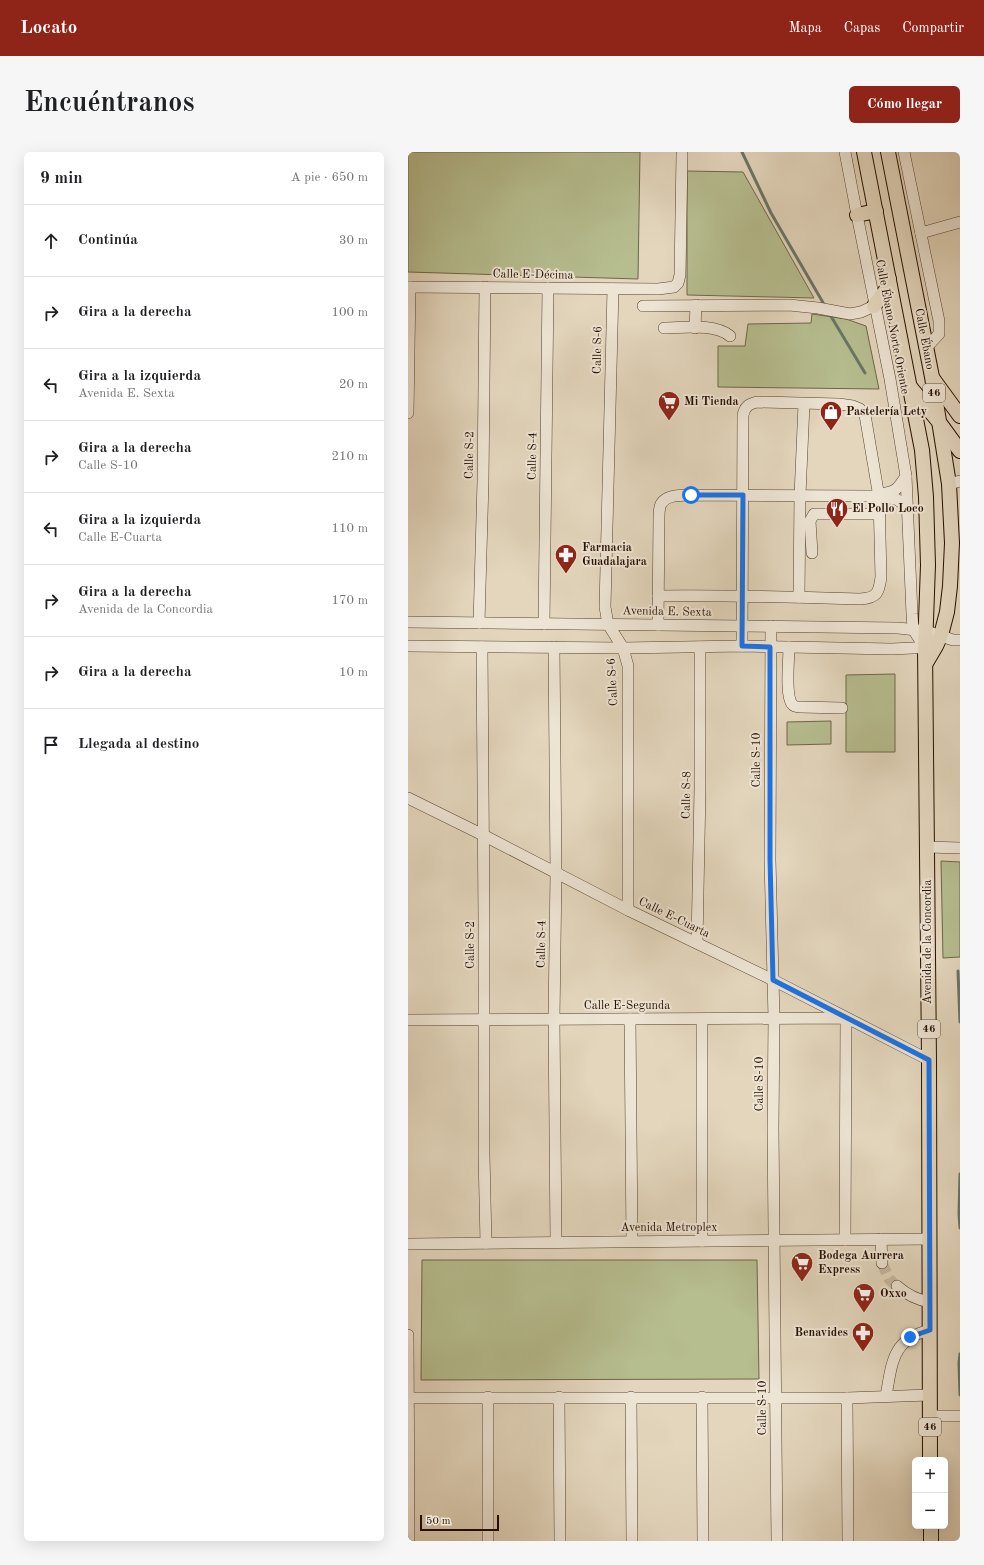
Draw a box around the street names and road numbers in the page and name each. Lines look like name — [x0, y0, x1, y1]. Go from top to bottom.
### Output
street label: Calle Ébano Norte Oriente — [873, 258, 914, 396]
street label: Calle E-Décima — [492, 268, 574, 282]
street label: Calle Ébano — [912, 307, 939, 371]
street label: Calle S-6 — [592, 326, 604, 374]
road number: 46 — [923, 384, 945, 402]
street label: Calle S-2 — [464, 431, 476, 479]
street label: Calle S-4 — [527, 432, 539, 480]
street label: Avenida E. Sexta — [622, 605, 712, 619]
street label: Calle S-6 — [606, 658, 620, 706]
street label: Calle S-10 — [751, 732, 763, 788]
street label: Calle S-8 — [681, 771, 693, 819]
street label: Avenida de la Concordia — [922, 880, 934, 1004]
street label: Calle E-Cuarta — [637, 896, 712, 940]
street label: Calle S-4 — [536, 920, 548, 968]
street label: Calle S-2 — [465, 921, 477, 969]
street label: Calle E-Segunda — [584, 1000, 670, 1012]
road number: 46 — [918, 1020, 940, 1038]
street label: Calle S-10 — [754, 1056, 766, 1112]
street label: Avenida Metroplex — [621, 1222, 717, 1234]
street label: Calle S-10 — [757, 1380, 769, 1436]
road number: 46 — [919, 1418, 941, 1436]

